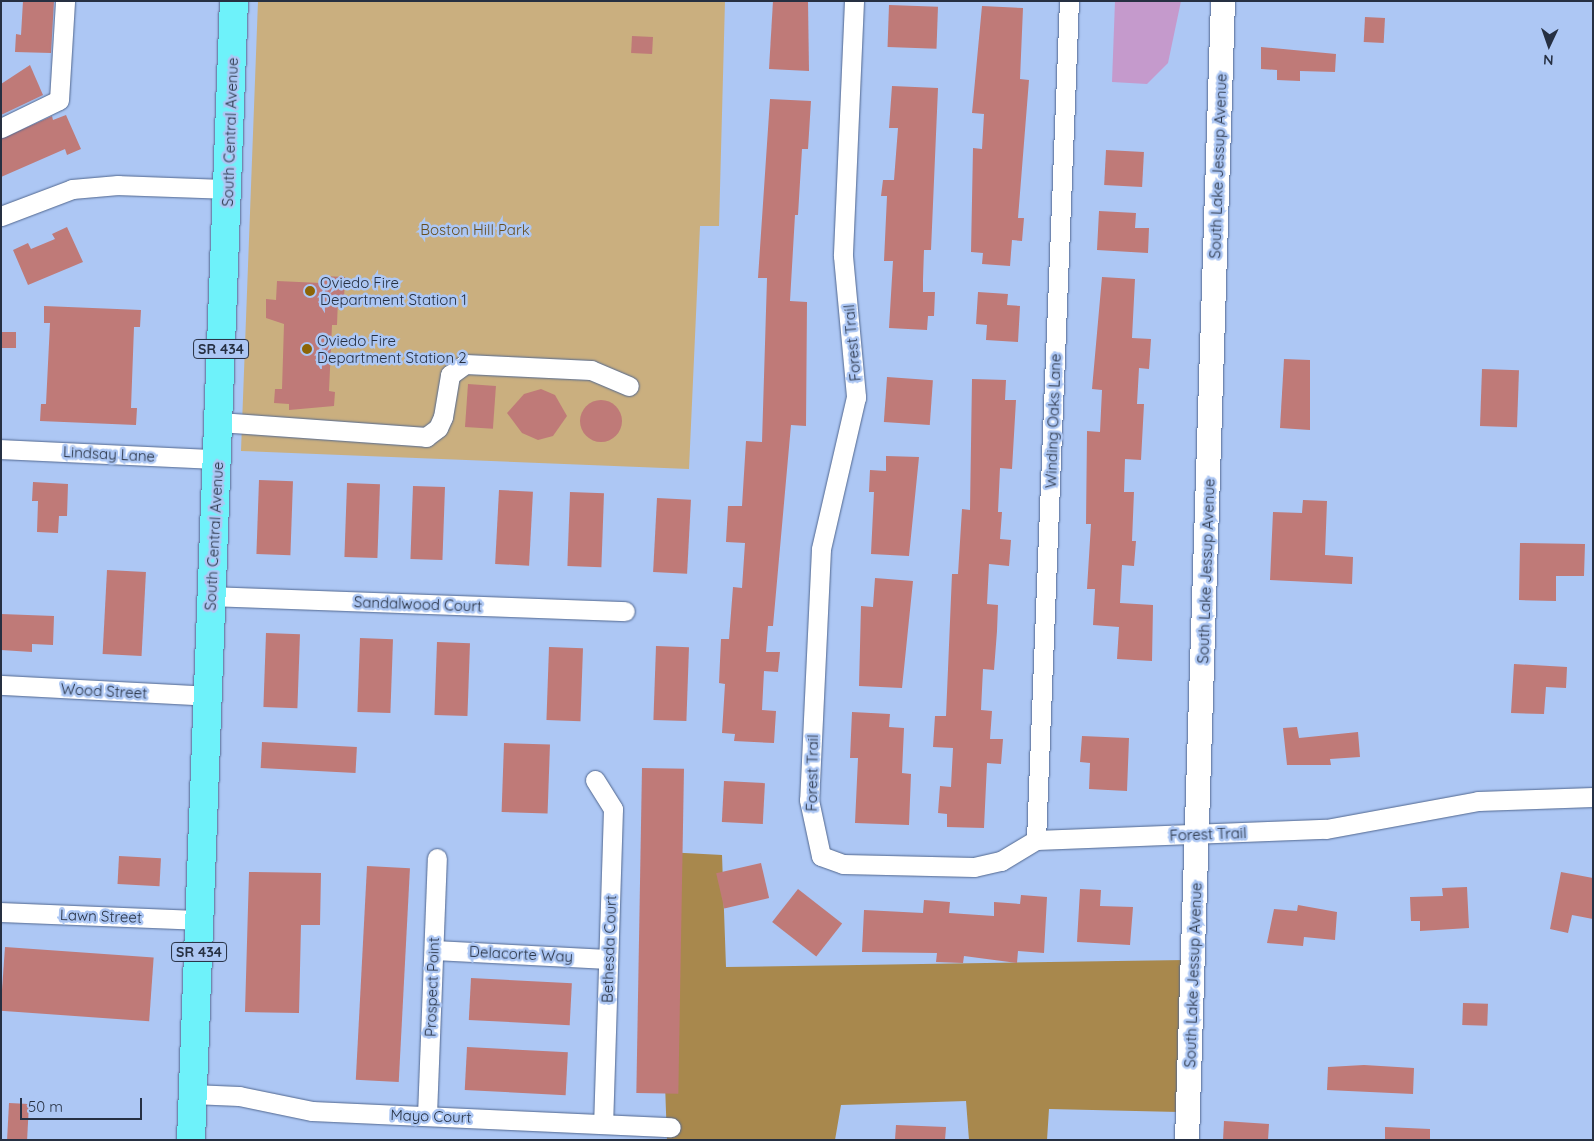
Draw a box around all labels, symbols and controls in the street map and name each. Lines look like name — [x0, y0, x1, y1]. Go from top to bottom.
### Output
north arrow — [1524, 20, 1574, 70]
text: N — [1543, 51, 1554, 69]
street label: South Central Avenue — [218, 57, 242, 207]
street label: South Lake Jessup Avenue — [1206, 73, 1230, 259]
park label: Boston Hill Park — [420, 221, 530, 239]
place label: Oviedo Fire Department Station 1 — [320, 273, 467, 308]
marker: Oviedo Fire Department Station 1 — [304, 285, 316, 297]
street label: Forest Trail — [840, 304, 864, 382]
place label: Oviedo Fire Department Station 2 — [317, 331, 466, 366]
road number: SR 434 — [192, 338, 250, 360]
marker: Oviedo Fire Department Station 2 — [301, 343, 313, 355]
street label: Winding Oaks Lane — [1042, 353, 1064, 489]
street label: Lindsay Lane — [63, 443, 155, 465]
street label: South Central Avenue — [201, 461, 227, 611]
street label: South Lake Jessup Avenue — [1194, 478, 1218, 664]
street label: Sandalwood Court — [354, 593, 482, 615]
street label: Wood Street — [60, 680, 148, 702]
street label: Forest Trail — [802, 734, 822, 812]
street label: Forest Trail — [1169, 824, 1247, 844]
street label: South Lake Jessup Avenue — [1181, 882, 1205, 1068]
street label: Bethesda Court — [598, 895, 620, 1003]
street label: Lawn Street — [60, 906, 142, 926]
street label: Prospect Point — [421, 937, 443, 1037]
road number: SR 434 — [170, 940, 228, 964]
street label: Delacorte Way — [469, 942, 573, 966]
scale bar — [22, 1088, 145, 1120]
text: 50 m — [28, 1097, 63, 1116]
street label: Mayo Court — [390, 1106, 472, 1126]

